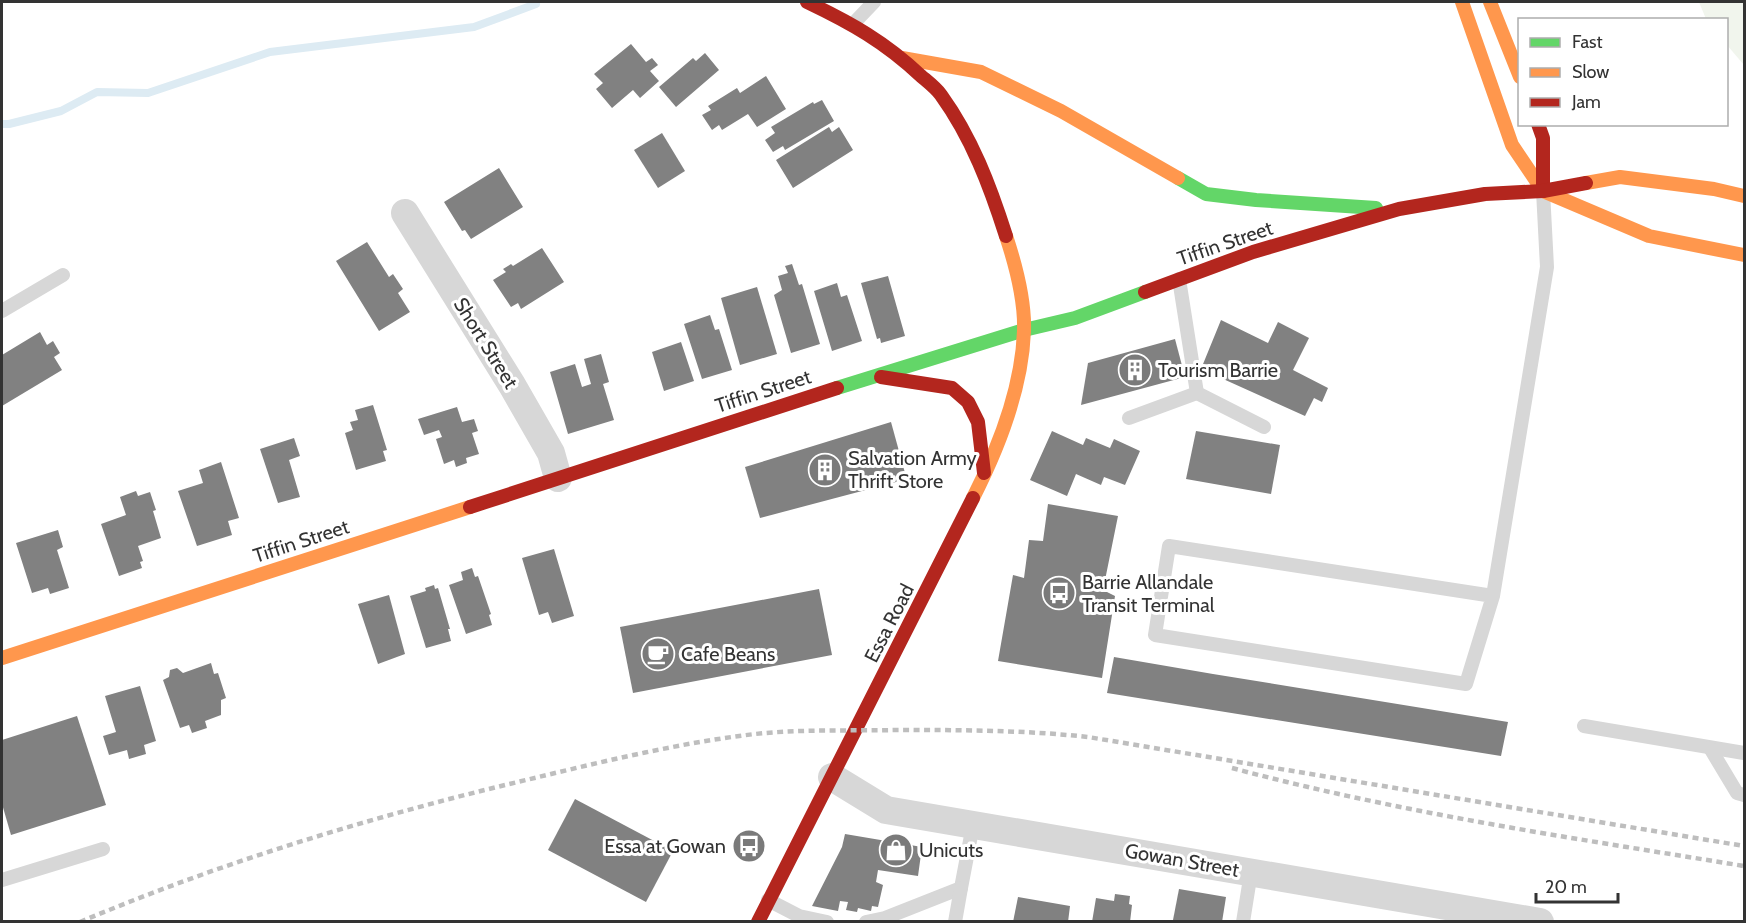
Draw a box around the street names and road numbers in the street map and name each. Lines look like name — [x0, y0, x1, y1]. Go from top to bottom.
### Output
street label: Tiffin Street — [1174, 215, 1276, 271]
street label: Short Street — [449, 293, 523, 393]
street label: Tiffin Street — [712, 364, 814, 418]
street label: Tiffin Street — [250, 514, 352, 568]
street label: Essa Road — [859, 580, 919, 666]
street label: Gowan Street — [1123, 838, 1241, 882]

